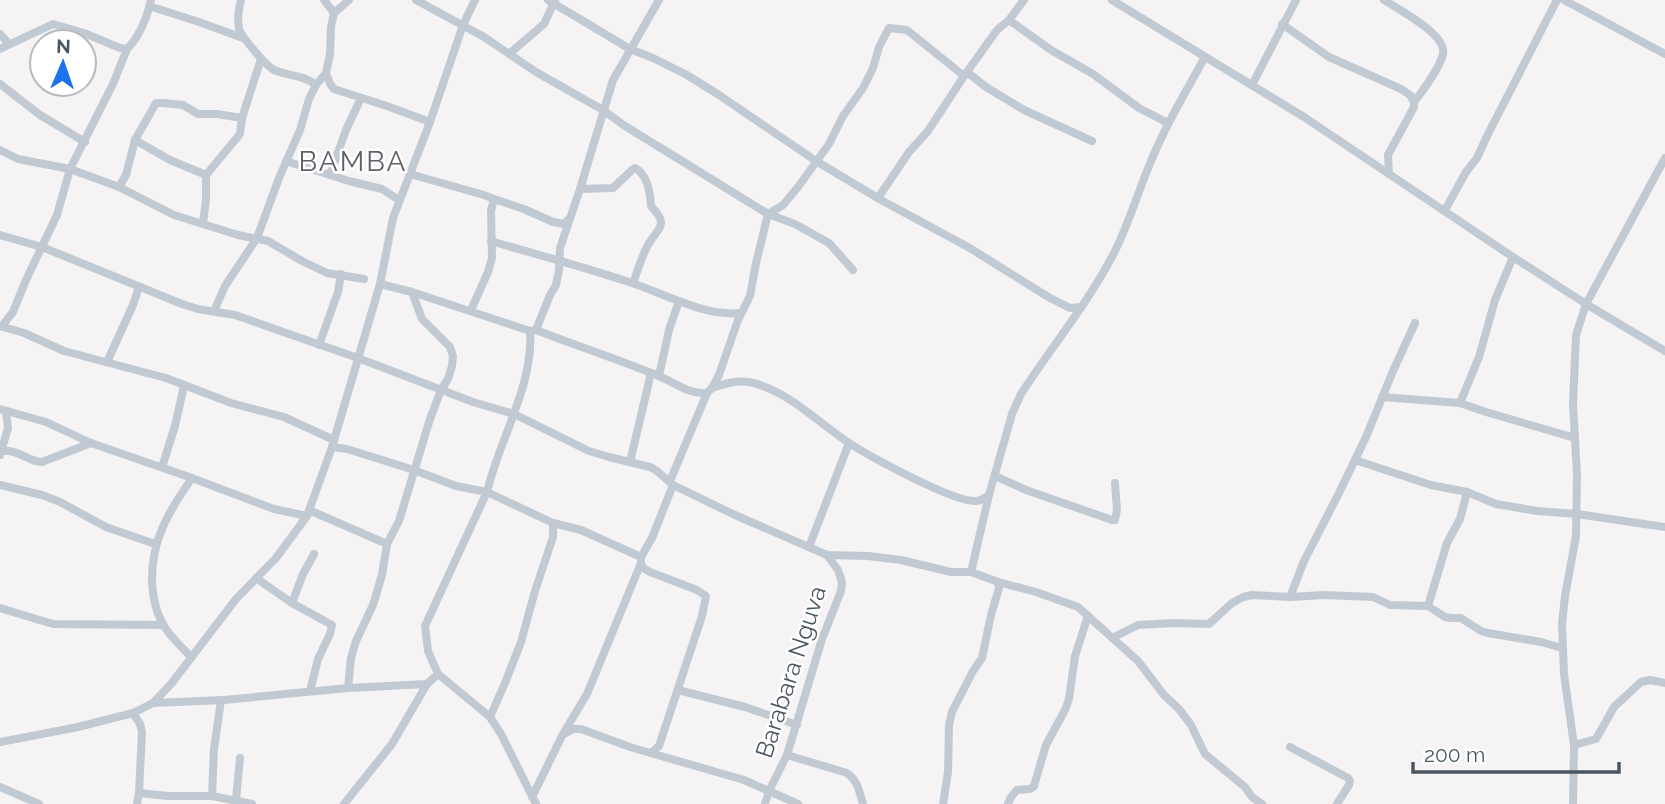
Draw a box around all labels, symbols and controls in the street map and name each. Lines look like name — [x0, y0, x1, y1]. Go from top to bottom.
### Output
north arrow — [28, 28, 98, 98]
text: N — [56, 35, 71, 57]
district label: BAMBA — [299, 145, 407, 178]
street label: Barabara Nguva — [749, 582, 832, 761]
scale bar — [1413, 730, 1620, 774]
text: 200 m — [1424, 742, 1485, 767]

